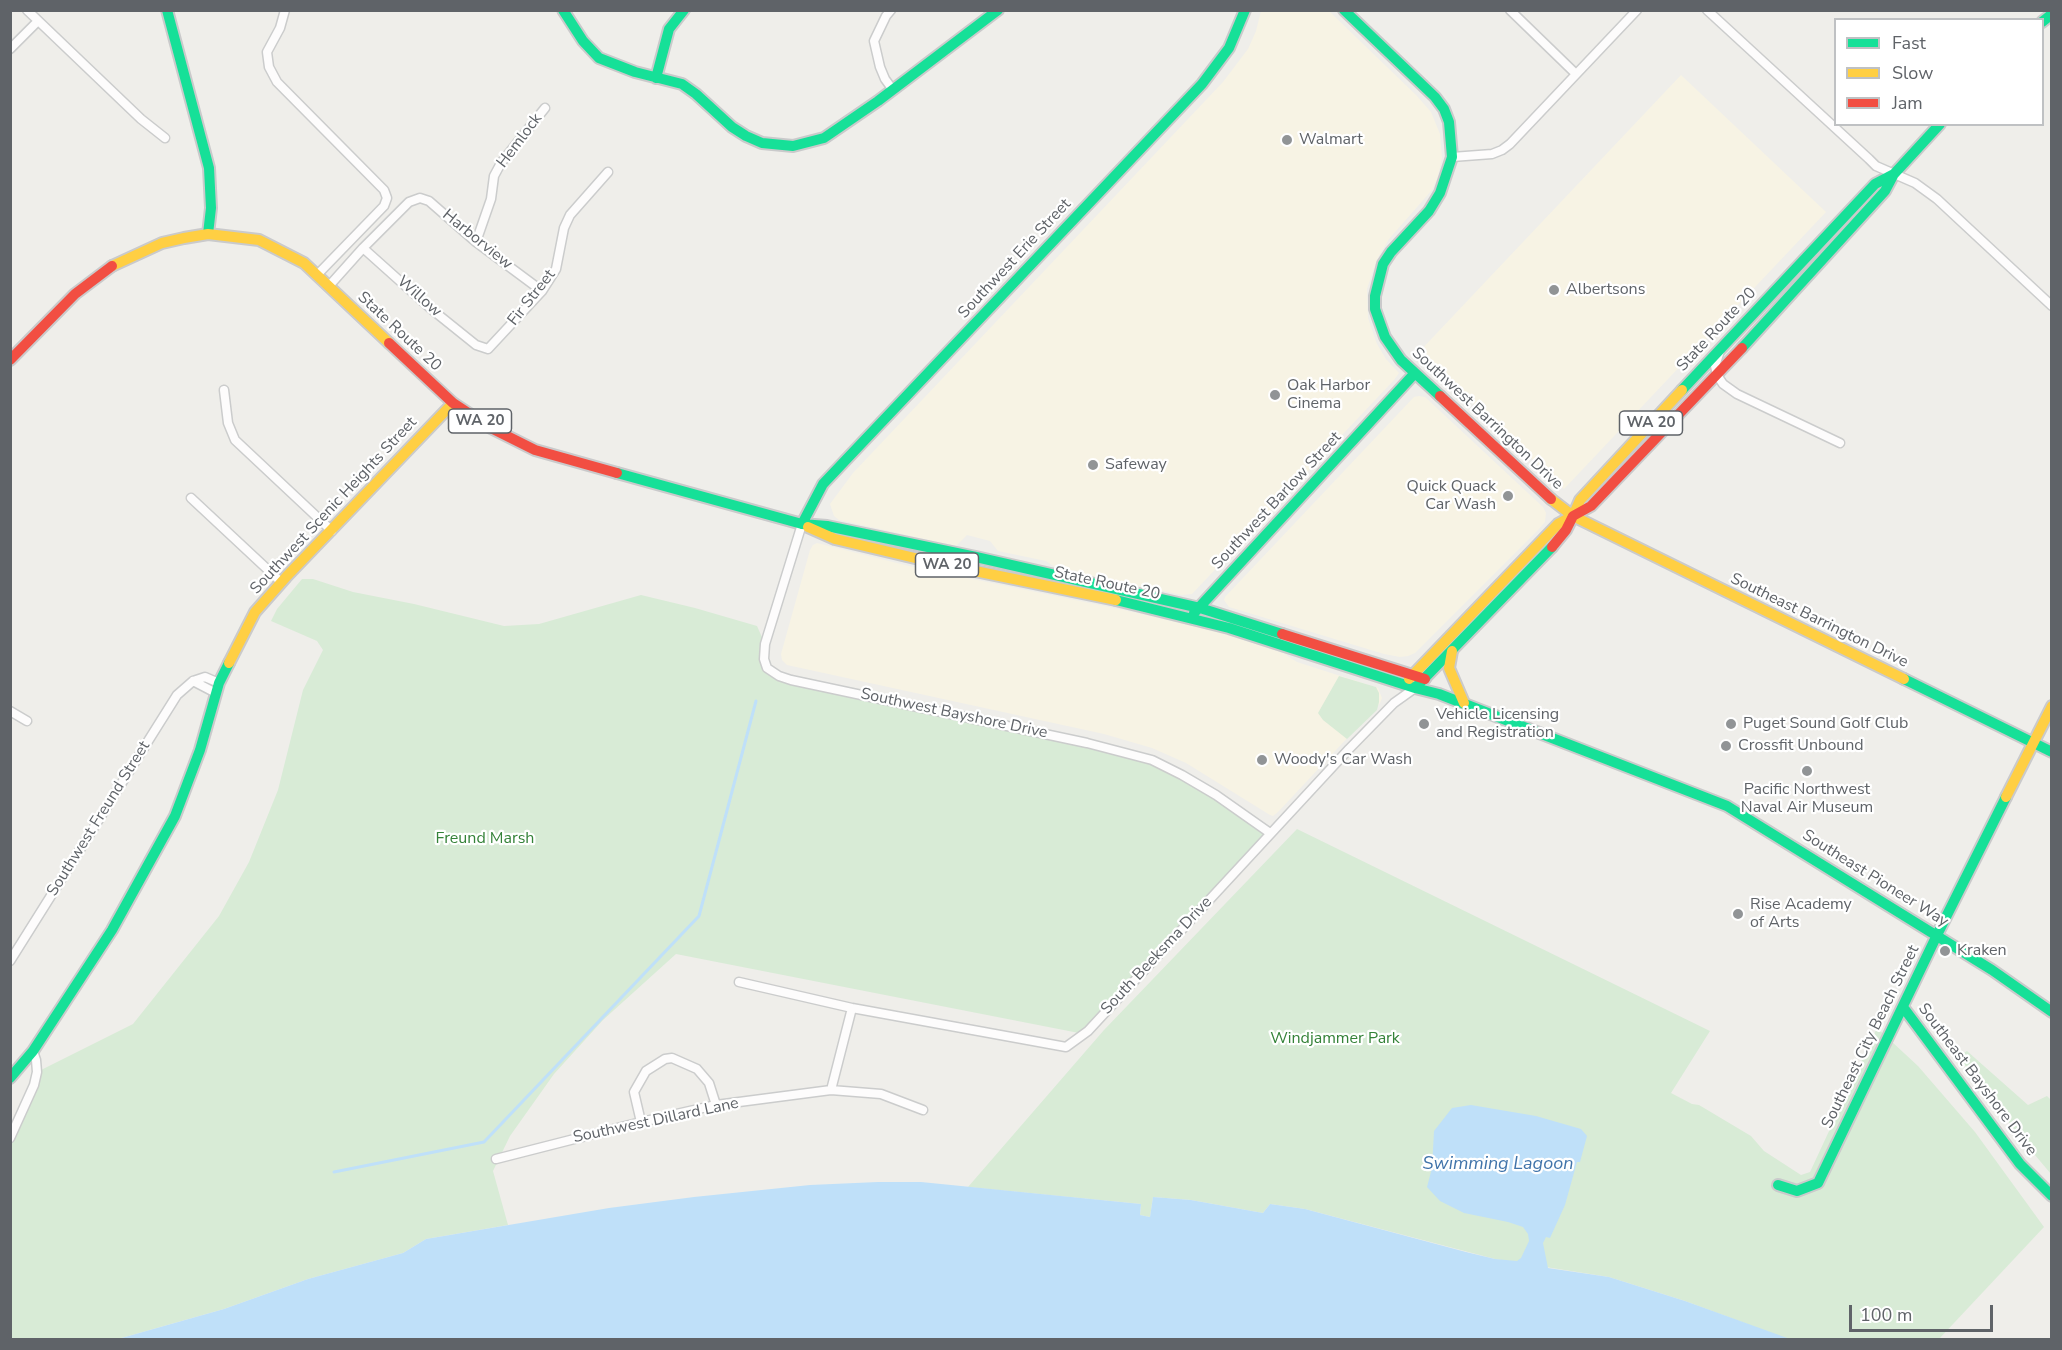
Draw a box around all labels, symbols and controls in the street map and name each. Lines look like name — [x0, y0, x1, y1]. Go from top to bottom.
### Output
legend — [1834, 18, 2044, 126]
text: Fast — [1892, 31, 1926, 55]
text: Slow — [1892, 61, 1933, 85]
text: Jam — [1892, 91, 1923, 115]
street label: Hemlock — [493, 110, 547, 172]
place label: Walmart — [1299, 130, 1363, 150]
marker: Walmart — [1280, 133, 1294, 147]
street label: Southwest Erie Street — [955, 195, 1075, 323]
street label: Harborview — [438, 206, 516, 274]
street label: Fir Street — [504, 266, 560, 330]
street label: Willow — [393, 272, 445, 322]
place label: Albertsons — [1566, 280, 1645, 300]
marker: Albertsons — [1547, 283, 1561, 297]
street label: State Route 20 — [1673, 284, 1761, 376]
street label: State Route 20 — [353, 288, 445, 376]
street label: Southwest Barrington Drive — [1407, 344, 1567, 494]
place label: Oak Harbor Cinema — [1287, 376, 1370, 414]
marker: Oak Harbor Cinema — [1268, 388, 1282, 402]
road number: WA 20 — [448, 409, 512, 433]
road number: WA 20 — [1620, 411, 1682, 435]
street label: Southwest Scenic Heights Street — [247, 413, 421, 599]
street label: Southwest Barlow Street — [1208, 428, 1346, 574]
place label: Safeway — [1105, 455, 1167, 475]
marker: Safeway — [1086, 458, 1100, 472]
place label: Quick Quack Car Wash — [1406, 477, 1496, 515]
marker: Quick Quack Car Wash — [1501, 489, 1515, 503]
road number: WA 20 — [916, 553, 978, 577]
street label: State Route 20 — [1052, 563, 1162, 605]
street label: Southeast Barrington Drive — [1727, 570, 1911, 672]
street label: Southwest Bayshore Drive — [859, 685, 1049, 743]
place label: Vehicle Licensing and Registration — [1436, 705, 1559, 743]
place label: Puget Sound Golf Club — [1743, 714, 1908, 734]
marker: Vehicle Licensing and Registration — [1417, 717, 1431, 731]
marker: Puget Sound Golf Club — [1724, 717, 1738, 731]
place label: Crossfit Unbound — [1738, 736, 1864, 756]
street label: Southwest Freund Street — [43, 738, 155, 900]
marker: Crossfit Unbound — [1719, 739, 1733, 753]
place label: Woody's Car Wash — [1274, 750, 1412, 770]
marker: Woody's Car Wash — [1255, 753, 1269, 767]
marker: Pacific Northwest Naval Air Museum — [1800, 764, 1814, 778]
place label: Pacific Northwest Naval Air Museum — [1741, 780, 1873, 818]
street label: Southeast Pioneer Way — [1798, 826, 1952, 932]
park label: Freund Marsh — [436, 829, 534, 849]
street label: South Beeksma Drive — [1097, 893, 1217, 1019]
place label: Rise Academy of Arts — [1750, 895, 1852, 933]
marker: Rise Academy of Arts — [1731, 907, 1745, 921]
place label: Kraken — [1957, 941, 2007, 961]
street label: Southeast City Beach Street — [1818, 942, 1924, 1132]
marker: Kraken — [1938, 944, 1952, 958]
street label: Southeast Bayshore Drive — [1913, 1000, 2041, 1160]
park label: Windjammer Park — [1270, 1029, 1400, 1049]
street label: Southwest Dillard Lane — [571, 1094, 741, 1148]
water label: Swimming Lagoon — [1423, 1154, 1573, 1176]
scale bar — [1852, 1293, 1996, 1331]
text: 100 m — [1860, 1303, 1912, 1327]

